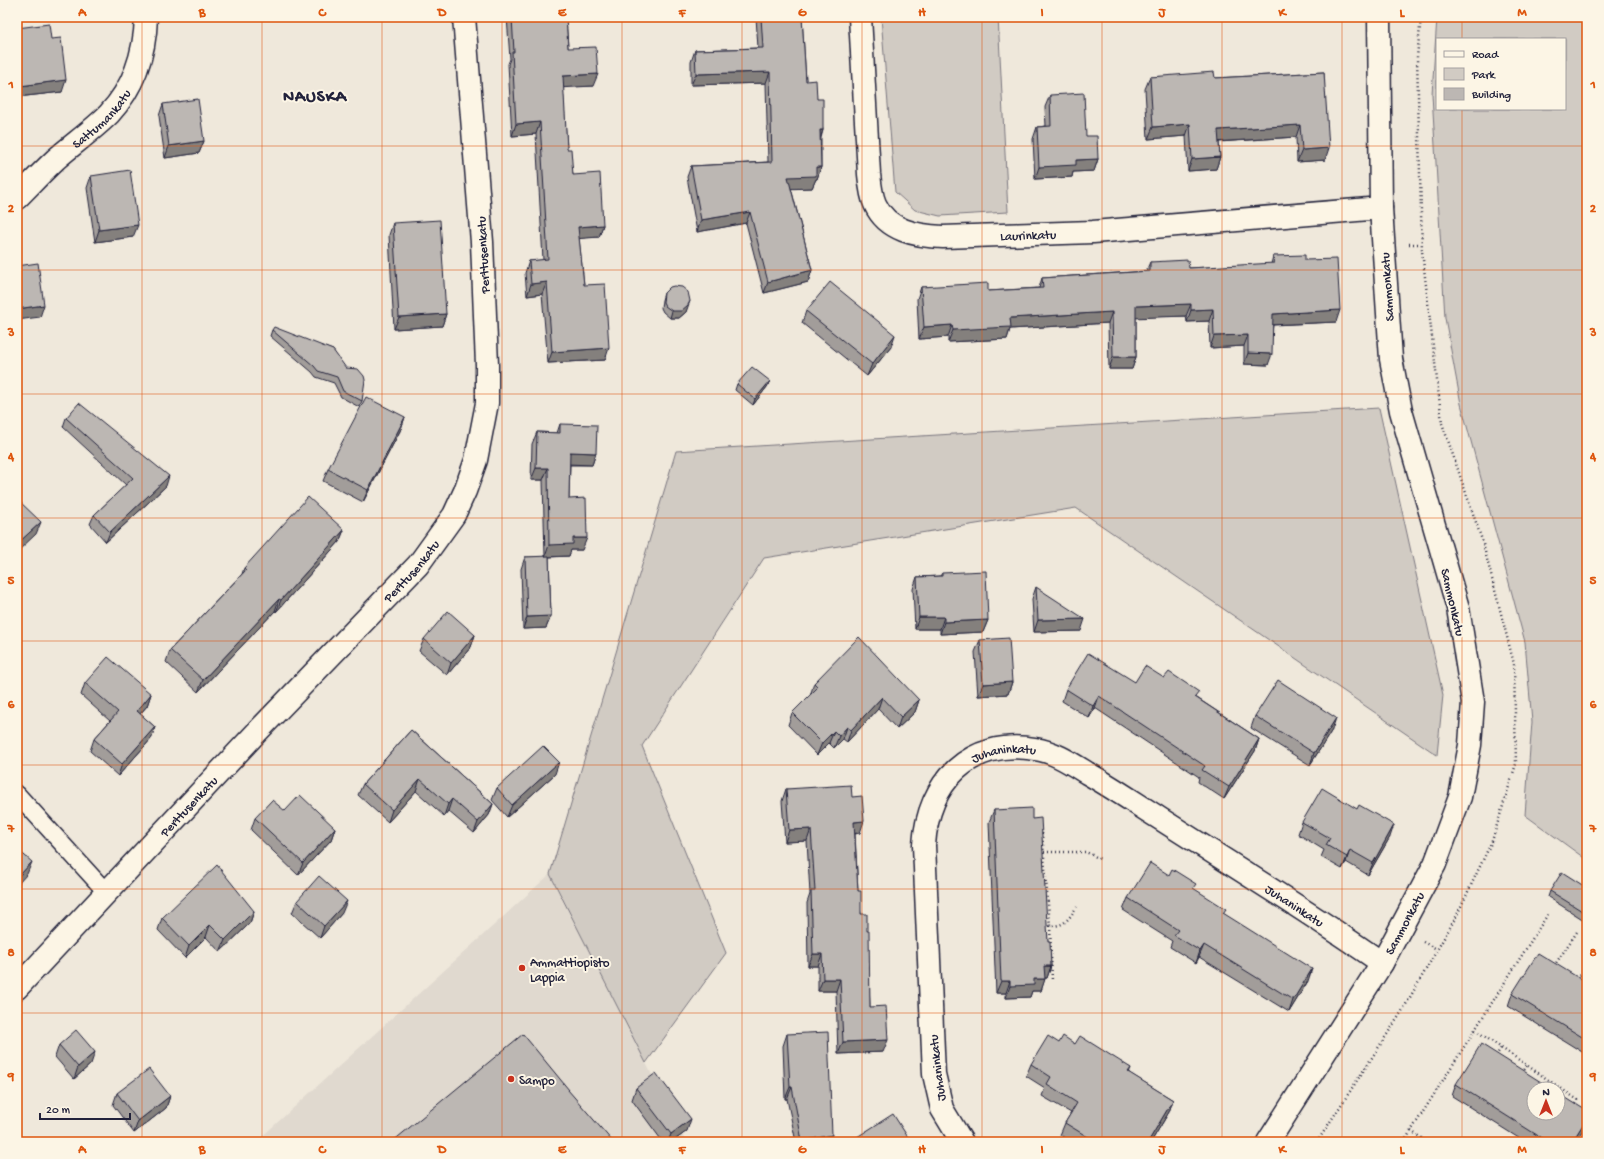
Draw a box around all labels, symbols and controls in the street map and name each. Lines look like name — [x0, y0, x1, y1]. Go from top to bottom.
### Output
text: A — [77, 6, 87, 21]
text: B — [198, 6, 207, 21]
text: C — [317, 6, 327, 21]
text: D — [437, 6, 447, 21]
text: E — [558, 6, 567, 21]
text: F — [678, 6, 687, 21]
text: G — [798, 6, 807, 21]
text: H — [918, 6, 926, 21]
text: I — [1040, 6, 1044, 21]
text: J — [1158, 6, 1167, 21]
text: K — [1277, 6, 1287, 21]
text: L — [1400, 6, 1406, 21]
text: M — [1517, 6, 1527, 21]
legend — [1436, 38, 1566, 110]
text: Road — [1472, 49, 1499, 63]
text: Park — [1471, 69, 1497, 83]
text: 1 — [7, 78, 14, 93]
text: 1 — [1589, 78, 1596, 93]
street label: Sattumankatu — [70, 87, 135, 153]
district label: NAUSKA — [283, 88, 348, 108]
text: Building — [1471, 89, 1511, 103]
text: 2 — [8, 202, 15, 217]
text: 2 — [1590, 202, 1597, 217]
street label: Perttusenkatu — [475, 216, 494, 295]
street label: Laurinkatu — [1000, 228, 1056, 245]
street label: Sammonkatu — [1379, 252, 1398, 322]
text: 3 — [7, 326, 15, 341]
text: 3 — [1589, 326, 1597, 341]
text: 4 — [7, 450, 15, 465]
text: 4 — [1589, 450, 1597, 465]
street label: Perttusenkatu — [381, 538, 444, 607]
street label: Sammonkatu — [1436, 567, 1467, 638]
text: 5 — [8, 574, 15, 589]
text: 5 — [1590, 574, 1597, 589]
text: 6 — [8, 698, 15, 713]
text: 6 — [1590, 698, 1597, 713]
street label: Juhaninkatu — [969, 742, 1037, 767]
street label: Perttusenkatu — [157, 774, 222, 841]
text: 7 — [7, 822, 16, 837]
text: 7 — [1589, 822, 1598, 837]
street label: Juhaninkatu — [1262, 882, 1326, 931]
street label: Sammonkatu — [1383, 890, 1429, 958]
text: 8 — [7, 946, 15, 961]
text: 8 — [1589, 946, 1597, 961]
place label: Ammattiopisto Lappia — [530, 956, 610, 986]
marker: Ammattiopisto Lappia — [517, 963, 527, 973]
street label: Juhaninkatu — [927, 1034, 950, 1102]
text: 9 — [7, 1070, 15, 1085]
text: 9 — [1589, 1070, 1597, 1085]
marker: Sampo — [506, 1074, 516, 1084]
place label: Sampo — [519, 1074, 555, 1089]
north arrow — [1526, 1081, 1566, 1121]
text: N — [1542, 1087, 1550, 1099]
scale bar — [40, 1095, 130, 1121]
text: 20 m — [46, 1104, 71, 1118]
text: A — [77, 1143, 87, 1158]
text: B — [198, 1143, 207, 1158]
text: C — [317, 1143, 327, 1158]
text: D — [437, 1143, 447, 1158]
text: E — [558, 1143, 567, 1158]
text: F — [678, 1143, 687, 1158]
text: G — [798, 1143, 807, 1158]
text: H — [918, 1143, 926, 1158]
text: I — [1040, 1143, 1044, 1158]
text: J — [1158, 1143, 1167, 1158]
text: K — [1277, 1143, 1287, 1158]
text: L — [1400, 1143, 1406, 1158]
text: M — [1517, 1143, 1527, 1158]

